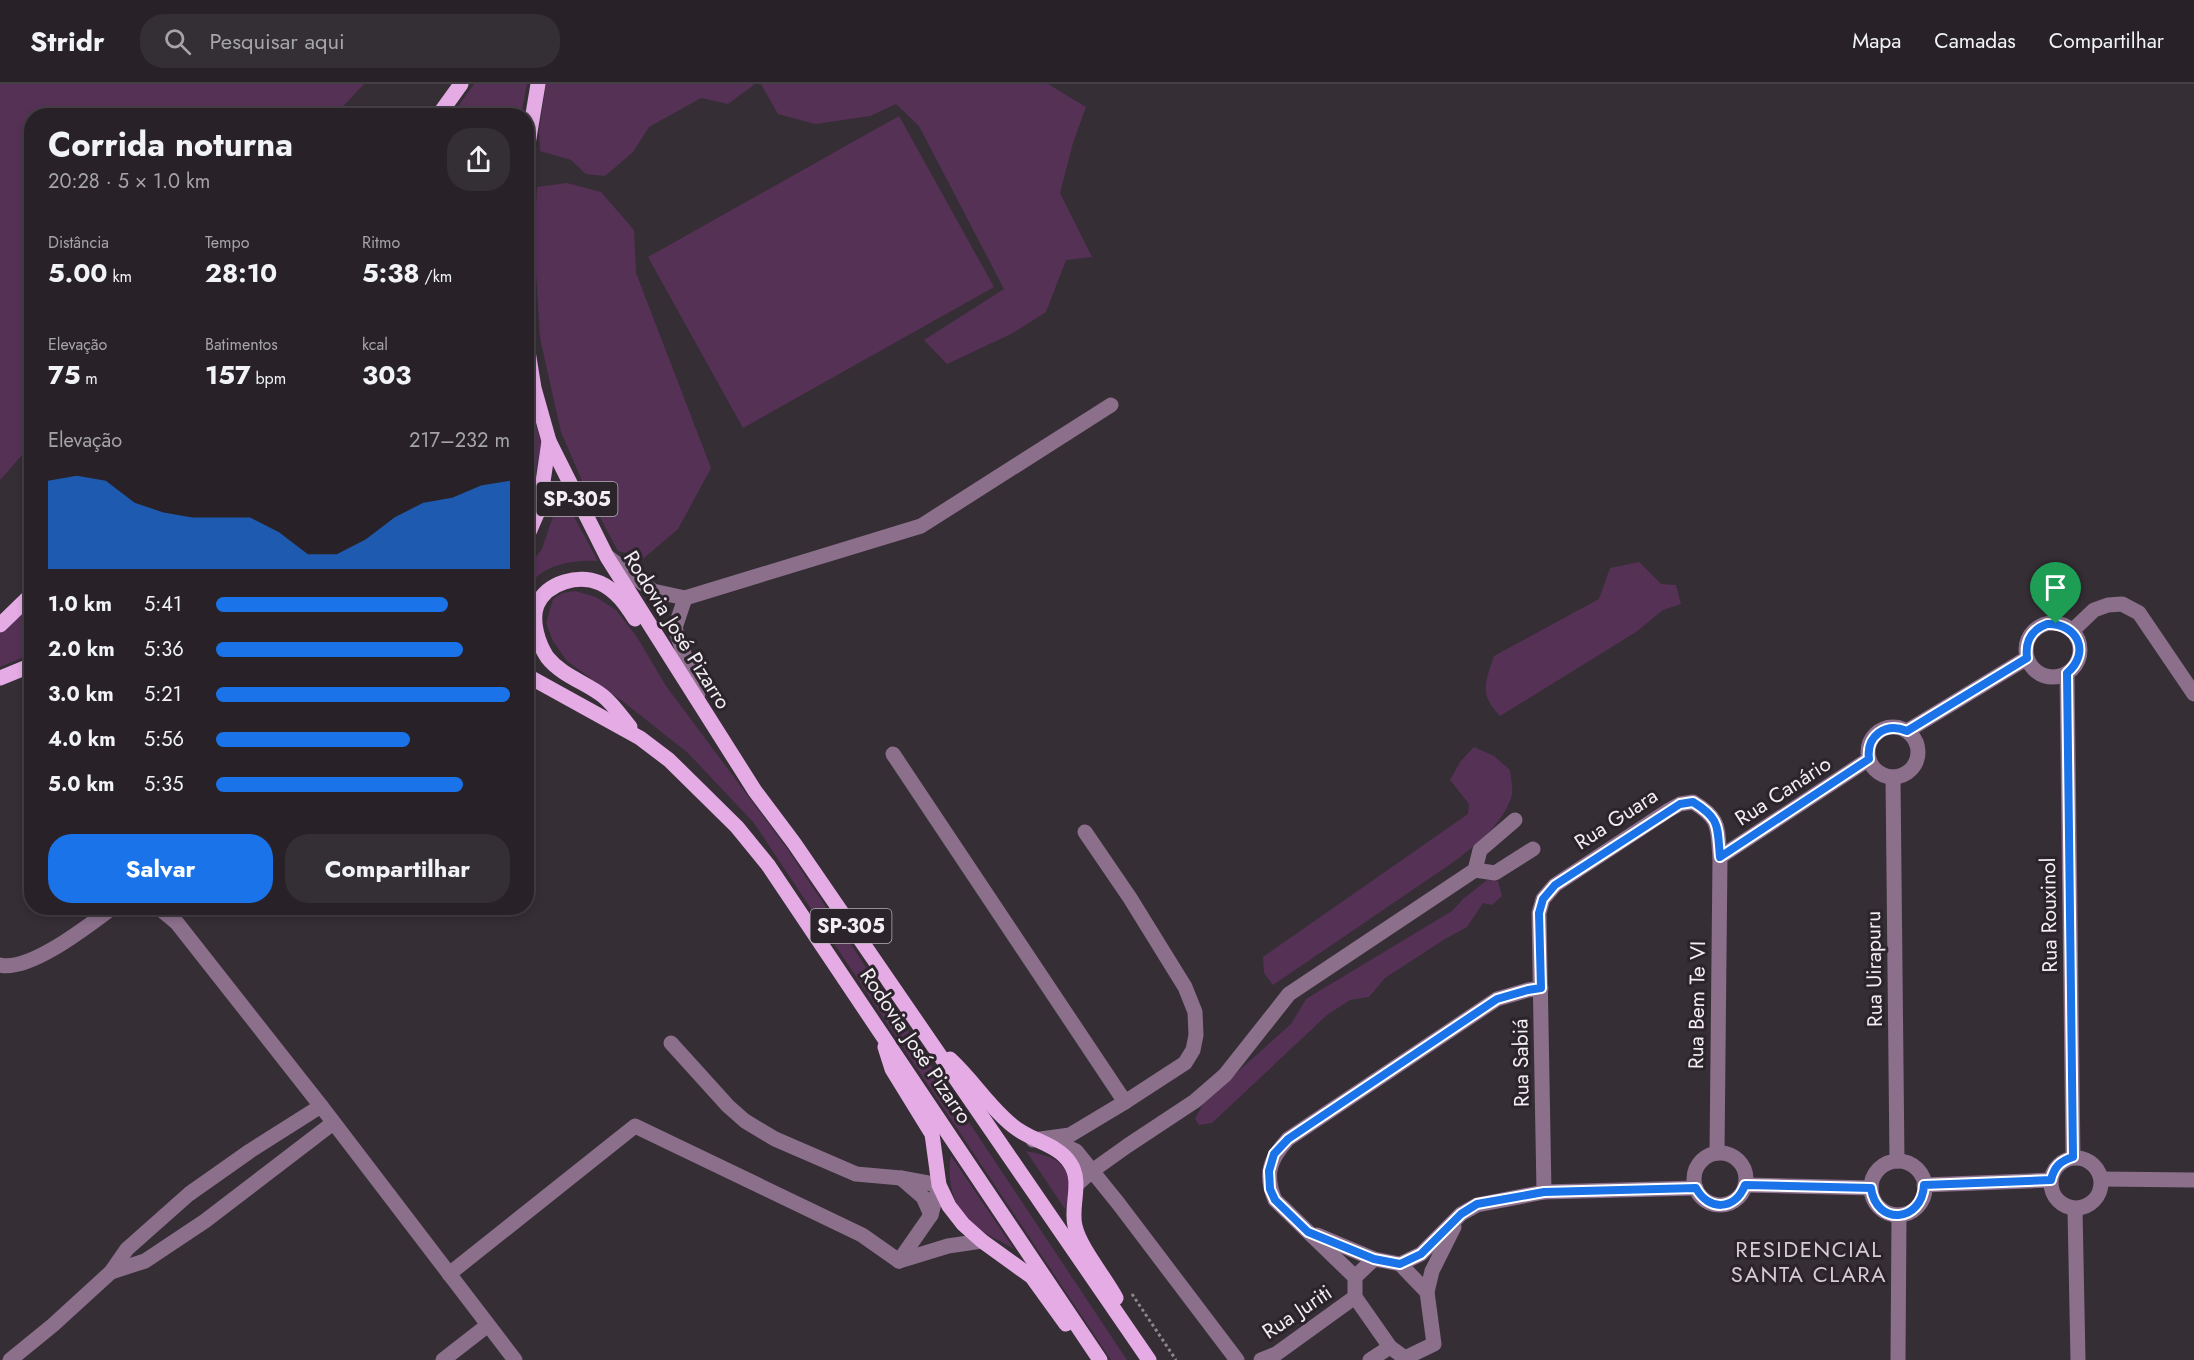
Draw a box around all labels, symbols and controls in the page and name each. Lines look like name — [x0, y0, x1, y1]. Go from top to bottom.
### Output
search box — [140, 14, 560, 68]
text: Stridr — [30, 21, 104, 62]
icon: search — [161, 25, 194, 58]
text: Pesquisar aqui — [209, 25, 345, 57]
text: Mapa — [1852, 26, 1901, 56]
text: Camadas — [1934, 26, 2016, 56]
text: Compartilhar — [2049, 26, 2164, 56]
text: Corrida noturna — [48, 121, 293, 168]
button: share — [447, 128, 510, 191]
text: 20:28 · 5 × 1.0 km — [48, 167, 210, 196]
text: Distância — [48, 231, 109, 254]
text: Tempo — [205, 231, 249, 254]
text: Ritmo — [362, 231, 400, 254]
text: 5.00 — [48, 254, 108, 292]
text: 28:10 — [205, 254, 277, 292]
text: 5:38 — [362, 254, 420, 292]
text: km — [108, 265, 132, 288]
text: /km — [420, 265, 452, 288]
text: Elevação — [48, 333, 107, 356]
text: Batimentos — [205, 333, 278, 356]
text: kcal — [362, 333, 388, 356]
text: 75 — [48, 356, 80, 394]
text: 157 — [205, 356, 251, 394]
text: 303 — [362, 356, 412, 394]
text: m — [80, 367, 98, 390]
text: bpm — [251, 367, 286, 390]
text: Elevação — [48, 426, 122, 455]
text: 217–232 m — [409, 426, 510, 455]
road number: SP-305 — [536, 482, 618, 516]
street label: Rodovia José Pizarro — [616, 545, 738, 715]
pin — [2030, 562, 2081, 624]
icon: arrive — [2039, 571, 2072, 604]
text: 1.0 km — [48, 590, 112, 619]
text: 5:41 — [144, 590, 182, 619]
text: 2.0 km — [48, 635, 115, 664]
text: 5:36 — [144, 635, 184, 664]
text: 3.0 km — [48, 680, 114, 709]
text: 5:21 — [144, 680, 182, 709]
text: 4.0 km — [48, 725, 116, 754]
text: 5:56 — [144, 725, 184, 754]
street label: Rua Canário — [1729, 749, 1837, 833]
text: 5.0 km — [48, 770, 115, 799]
text: 5:35 — [144, 770, 183, 799]
street label: Rua Guara — [1568, 781, 1664, 857]
button: Salvar — [48, 834, 273, 903]
button: Compartilhar — [285, 834, 510, 903]
street label: Rua Rouxinol — [2033, 857, 2065, 973]
road number: SP-305 — [810, 909, 892, 943]
street label: Rua Uirapuru — [1858, 911, 1890, 1027]
street label: Rua Bem Te VI — [1681, 941, 1713, 1069]
street label: Rodovia José Pizarro — [853, 962, 979, 1130]
street label: Rua Sabiá — [1505, 1019, 1537, 1107]
district label: RESIDENCIAL SANTA CLARA — [1731, 1233, 1887, 1290]
street label: Rua Juriti — [1256, 1278, 1338, 1346]

